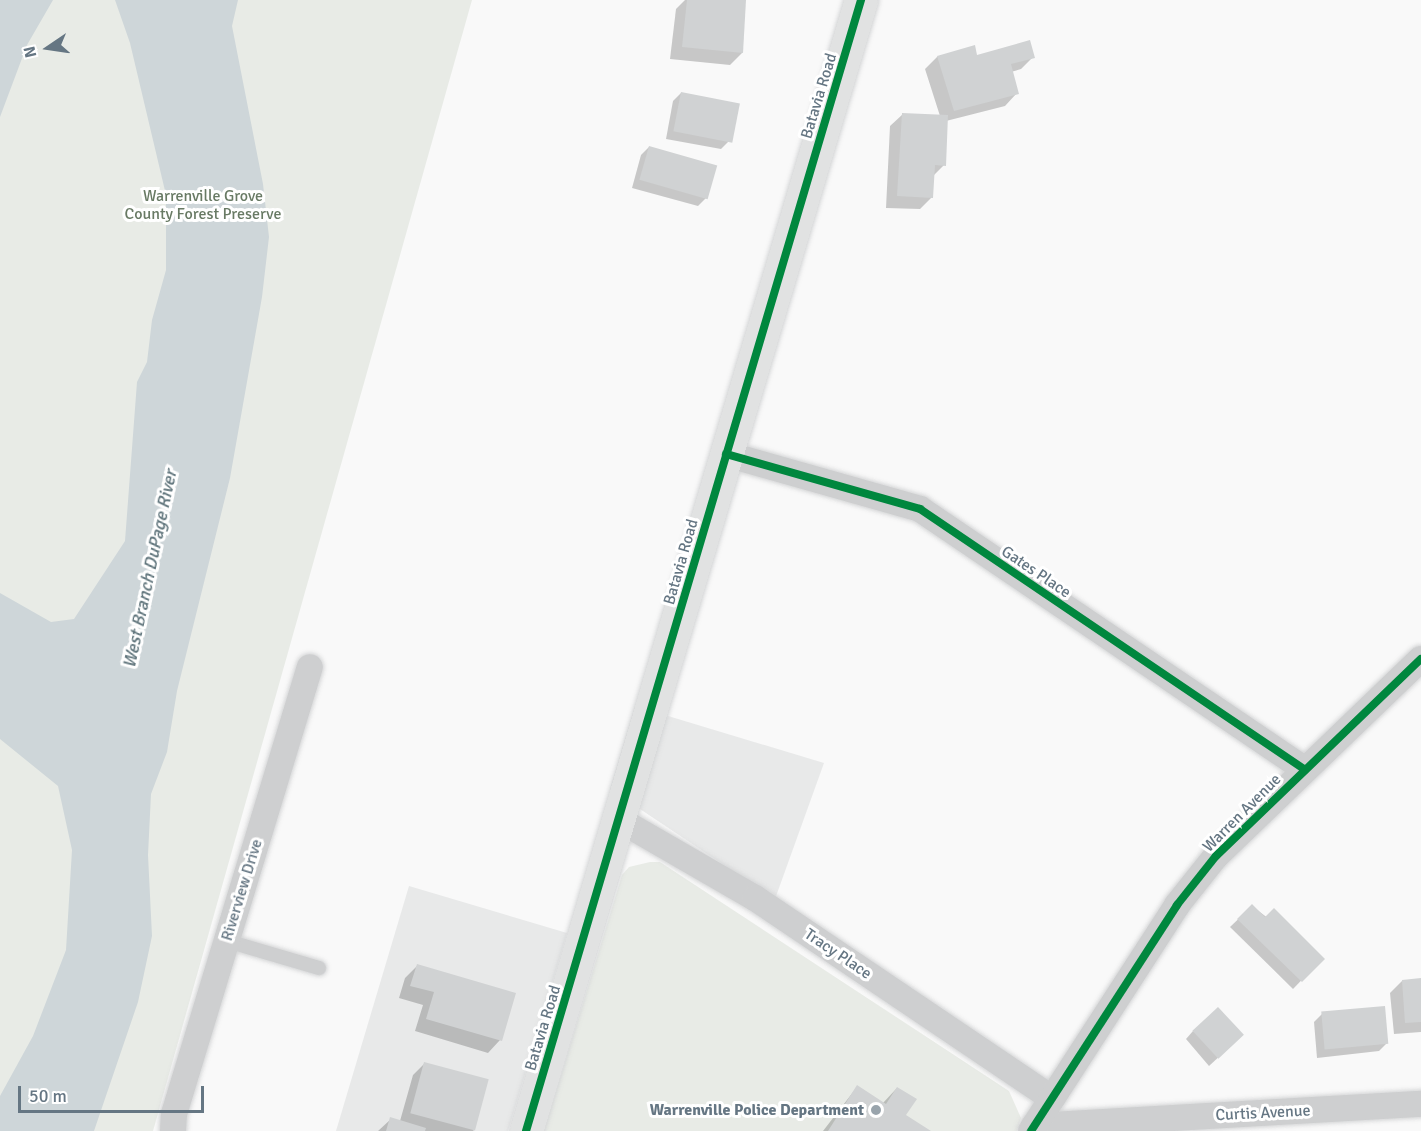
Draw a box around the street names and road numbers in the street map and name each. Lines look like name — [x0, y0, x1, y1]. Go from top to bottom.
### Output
street label: Batavia Road — [797, 51, 841, 141]
street label: Batavia Road — [660, 517, 702, 607]
street label: Gates Place — [998, 542, 1074, 602]
street label: Warren Avenue — [1199, 770, 1285, 856]
street label: Riverview Drive — [217, 837, 267, 943]
street label: Tracy Place — [801, 925, 875, 983]
street label: Batavia Road — [521, 983, 565, 1073]
street label: Curtis Avenue — [1215, 1101, 1311, 1125]

